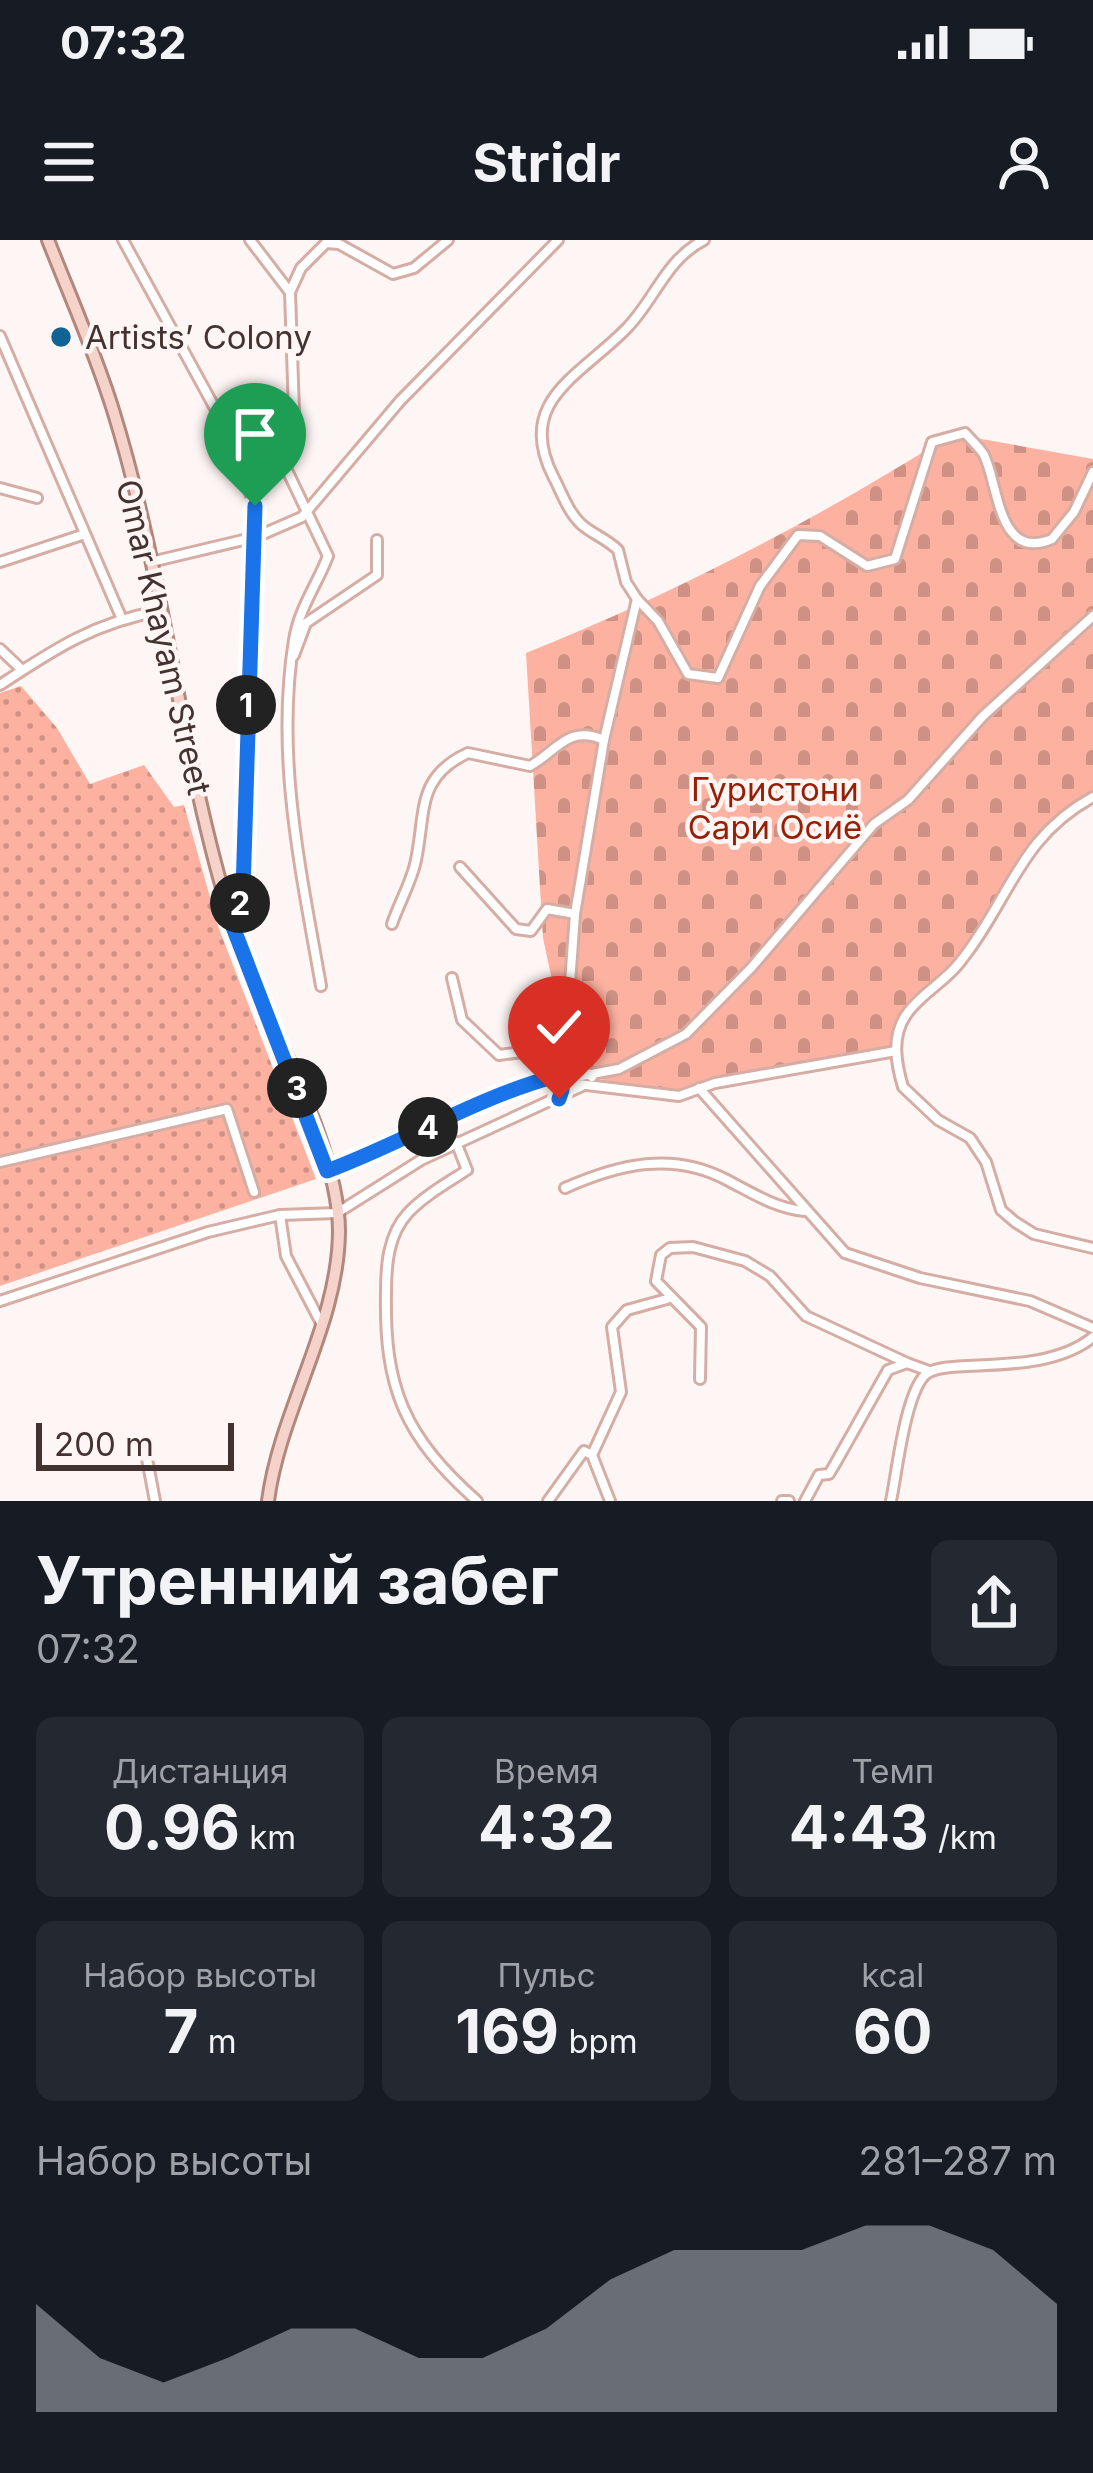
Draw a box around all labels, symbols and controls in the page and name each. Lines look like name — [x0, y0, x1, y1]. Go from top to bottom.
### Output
text: 07:32 — [60, 15, 187, 70]
icon: menu — [36, 129, 102, 195]
icon: person — [991, 129, 1057, 195]
text: Stridr — [472, 130, 621, 195]
place label: Artists’ Colony — [85, 317, 312, 357]
marker: Artists’ Colony — [48, 324, 74, 350]
pin — [204, 383, 306, 506]
icon: arrive — [222, 401, 288, 467]
street label: Omar Khayam Street — [108, 475, 220, 799]
pin: 1 — [216, 675, 276, 735]
text: 1 — [239, 685, 253, 725]
park label: Гуристони Сари Осиё — [688, 769, 862, 847]
pin: 2 — [210, 873, 270, 933]
text: 2 — [230, 883, 250, 923]
pin — [508, 976, 610, 1099]
icon: check — [526, 994, 592, 1060]
pin: 3 — [267, 1058, 327, 1118]
text: 3 — [286, 1068, 308, 1108]
pin: 4 — [398, 1097, 458, 1157]
text: 4 — [417, 1107, 439, 1147]
scale bar — [36, 1417, 234, 1470]
text: 200 m — [54, 1424, 154, 1464]
text: Утренний забег — [36, 1540, 559, 1620]
button: share — [931, 1540, 1057, 1666]
text: 07:32 — [36, 1625, 140, 1672]
text: Дистанция — [112, 1751, 288, 1791]
text: Время — [494, 1751, 599, 1791]
text: Темп — [851, 1751, 934, 1791]
text: 0.96 — [104, 1791, 240, 1863]
text: 4:32 — [478, 1791, 615, 1863]
text: 4:43 — [789, 1791, 929, 1863]
text: km — [240, 1817, 296, 1857]
text: /km — [929, 1817, 997, 1857]
text: Набор высоты — [83, 1955, 317, 1995]
text: Пульс — [497, 1955, 596, 1995]
text: kcal — [861, 1955, 924, 1995]
text: 7 — [164, 1995, 199, 2067]
text: 169 — [455, 1995, 559, 2067]
text: 60 — [853, 1995, 933, 2067]
text: m — [199, 2021, 237, 2061]
text: bpm — [559, 2021, 638, 2061]
text: Набор высоты — [36, 2137, 312, 2184]
text: 281–287 m — [859, 2137, 1057, 2184]

